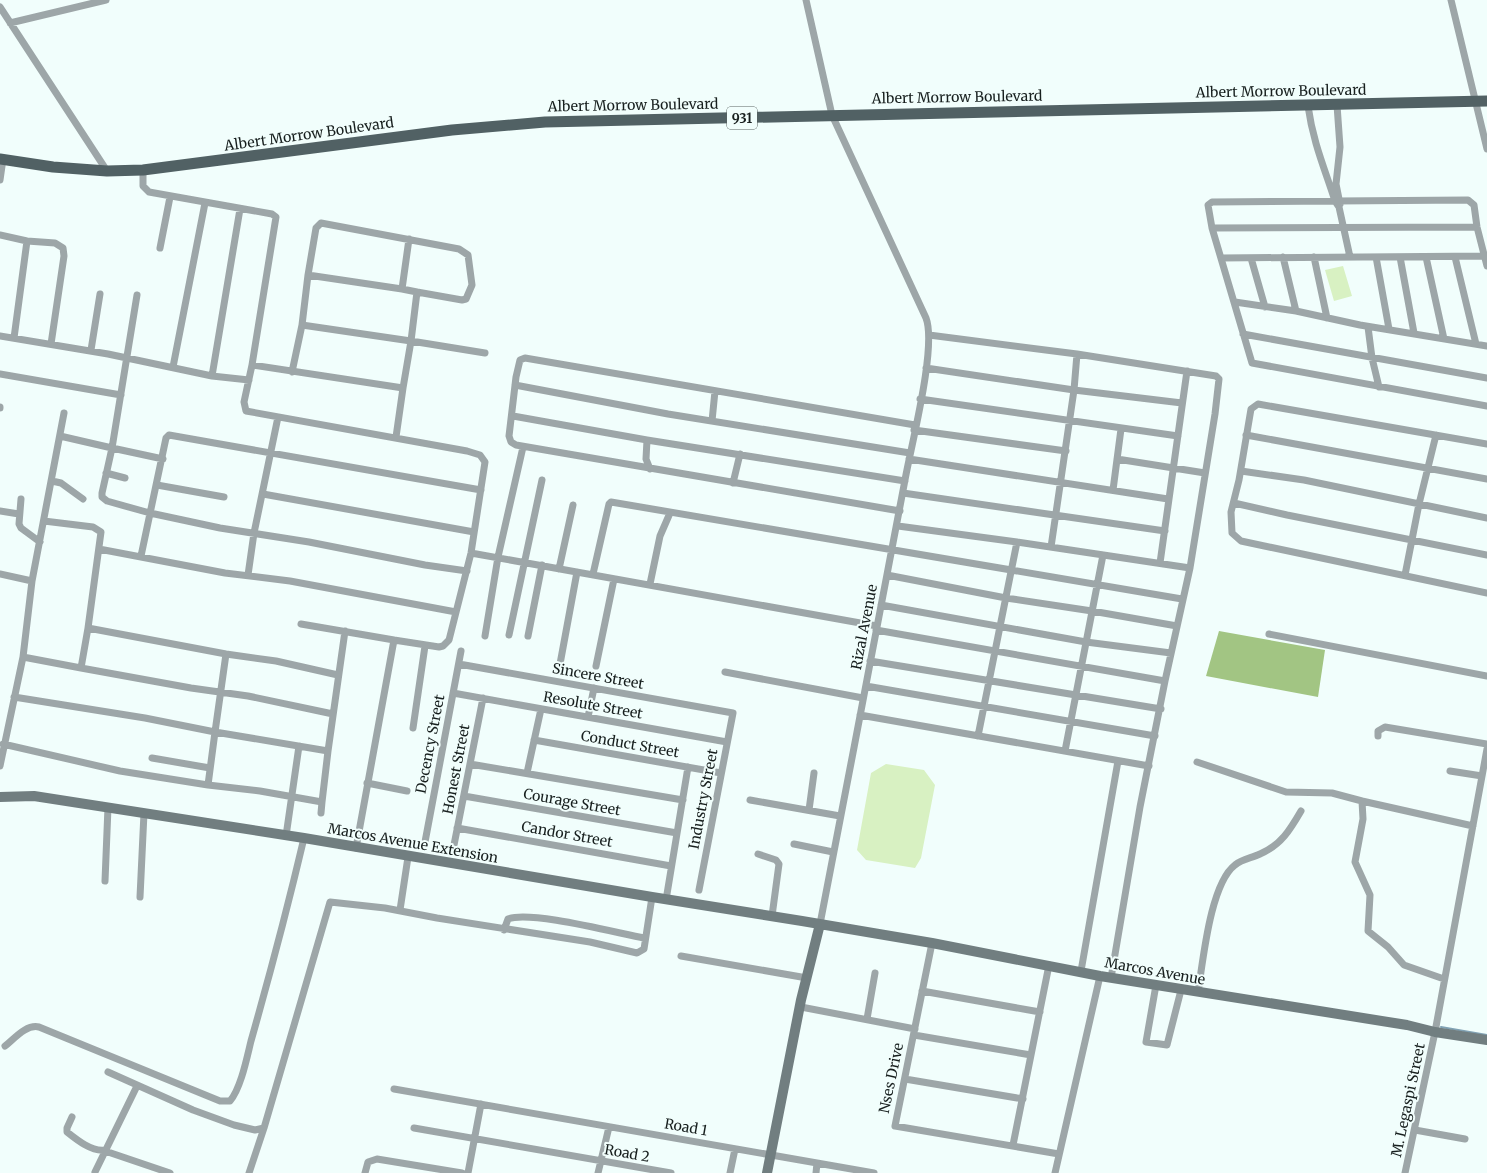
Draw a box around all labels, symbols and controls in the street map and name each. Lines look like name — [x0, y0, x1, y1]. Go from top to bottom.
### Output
street label: Albert Morrow Boulevard — [1194, 81, 1367, 102]
street label: Albert Morrow Boulevard — [870, 87, 1043, 108]
street label: Albert Morrow Boulevard — [546, 95, 719, 116]
road number: 931 — [727, 107, 757, 129]
street label: Albert Morrow Boulevard — [222, 113, 395, 155]
street label: Rizal Avenue — [847, 583, 881, 671]
street label: Sincere Street — [551, 659, 646, 693]
street label: Resolute Street — [542, 687, 645, 723]
street label: Decency Street — [412, 692, 449, 795]
street label: Honest Street — [438, 722, 474, 816]
street label: Conduct Street — [579, 727, 681, 762]
street label: Industry Street — [684, 747, 722, 851]
street label: Courage Street — [522, 785, 623, 820]
street label: Candor Street — [520, 817, 615, 851]
street label: Marcos Avenue Extension — [326, 819, 500, 867]
street label: Marcos Avenue — [1103, 953, 1207, 989]
street label: Nses Drive — [875, 1041, 907, 1115]
street label: M. Legaspi Street — [1387, 1041, 1429, 1159]
street label: Road 1 — [663, 1114, 709, 1140]
street label: Road 2 — [603, 1140, 651, 1166]

